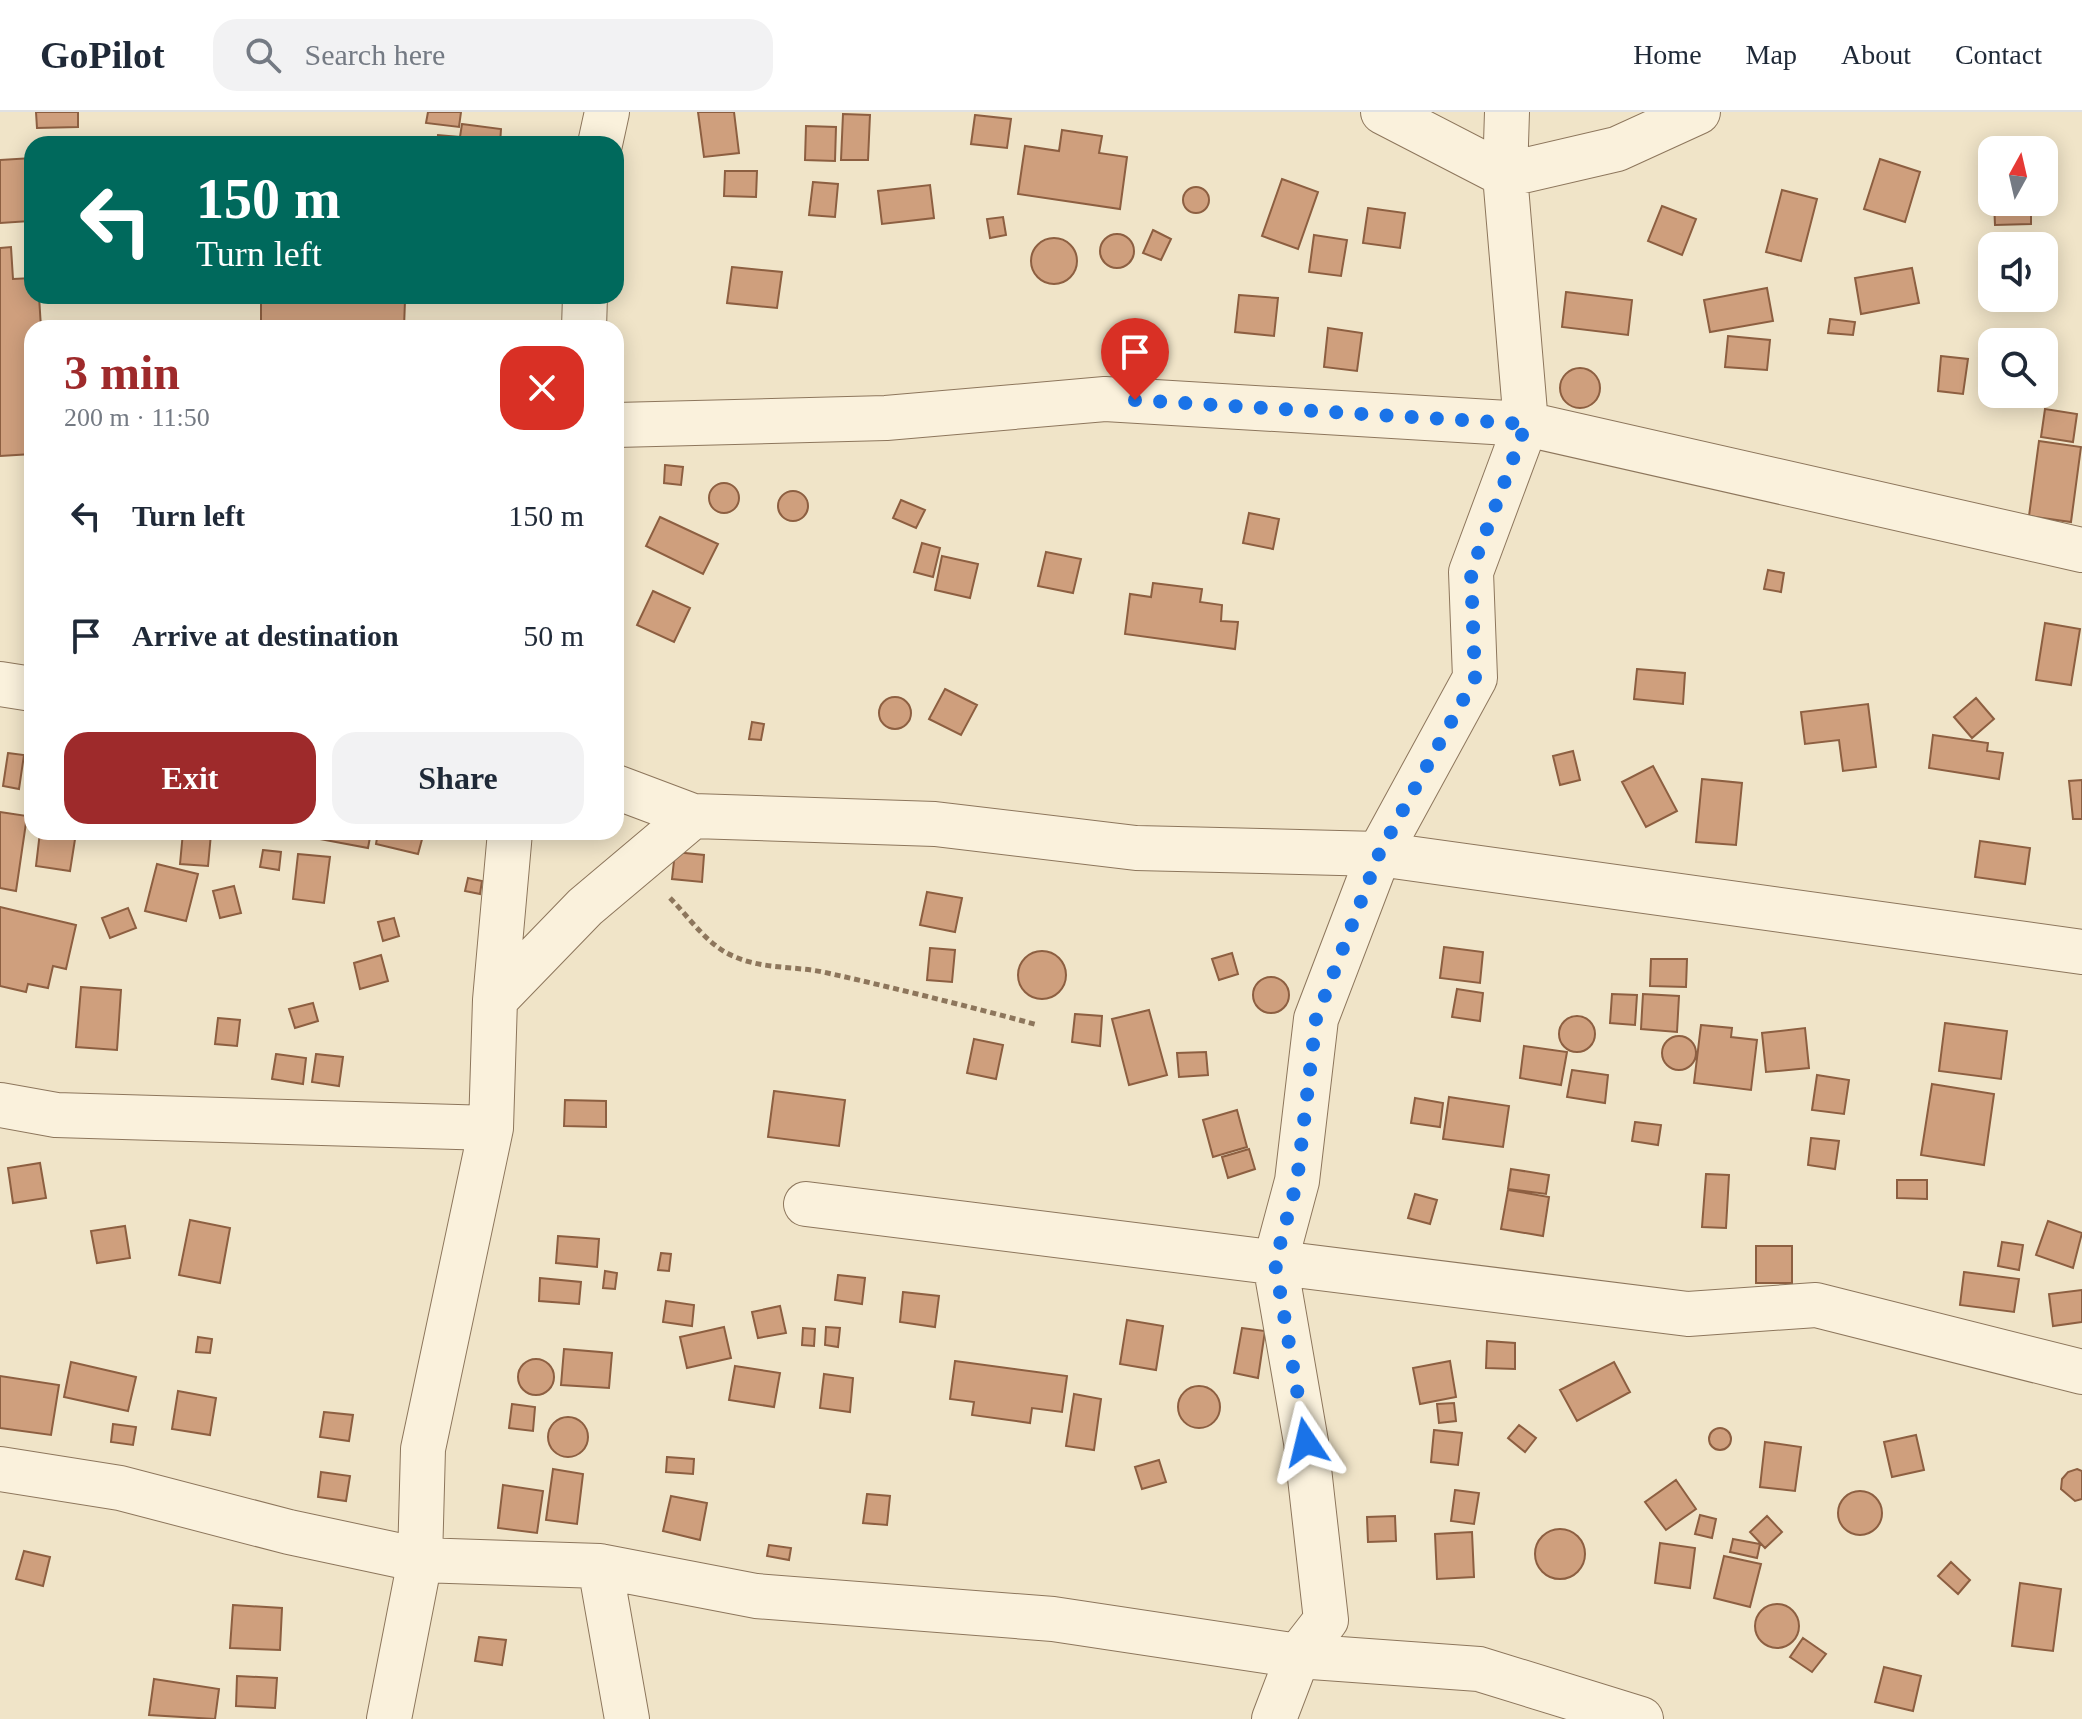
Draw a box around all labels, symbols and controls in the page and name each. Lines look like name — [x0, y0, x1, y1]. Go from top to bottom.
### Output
search box — [213, 19, 773, 91]
icon: search — [241, 33, 285, 77]
text: GoPilot — [40, 34, 165, 76]
text: Search here — [305, 38, 445, 71]
text: Home — [1633, 39, 1702, 70]
text: Map — [1746, 39, 1797, 70]
text: About — [1841, 39, 1911, 70]
text: Contact — [1955, 39, 2042, 70]
north arrow — [1978, 136, 2058, 216]
map controls — [1978, 136, 2058, 408]
icon: left — [64, 168, 168, 272]
text: 150 m — [196, 168, 341, 230]
button: sound — [1978, 232, 2058, 312]
text: Turn left — [196, 234, 322, 274]
pin — [1101, 318, 1169, 400]
button: search — [1978, 328, 2058, 408]
icon: arrive — [1113, 330, 1157, 374]
text: 3 min — [64, 346, 180, 399]
button: close — [500, 346, 584, 430]
text: 200 m · 11:50 — [64, 403, 210, 432]
icon: left — [64, 494, 108, 538]
text: Turn left — [132, 499, 245, 532]
text: 150 m — [508, 499, 584, 532]
icon: arrive — [64, 614, 108, 658]
text: Arrive at destination — [132, 619, 399, 652]
text: 50 m — [523, 619, 584, 652]
button: Exit — [64, 732, 316, 824]
button: Share — [332, 732, 584, 824]
position arrow — [1264, 1400, 1348, 1484]

